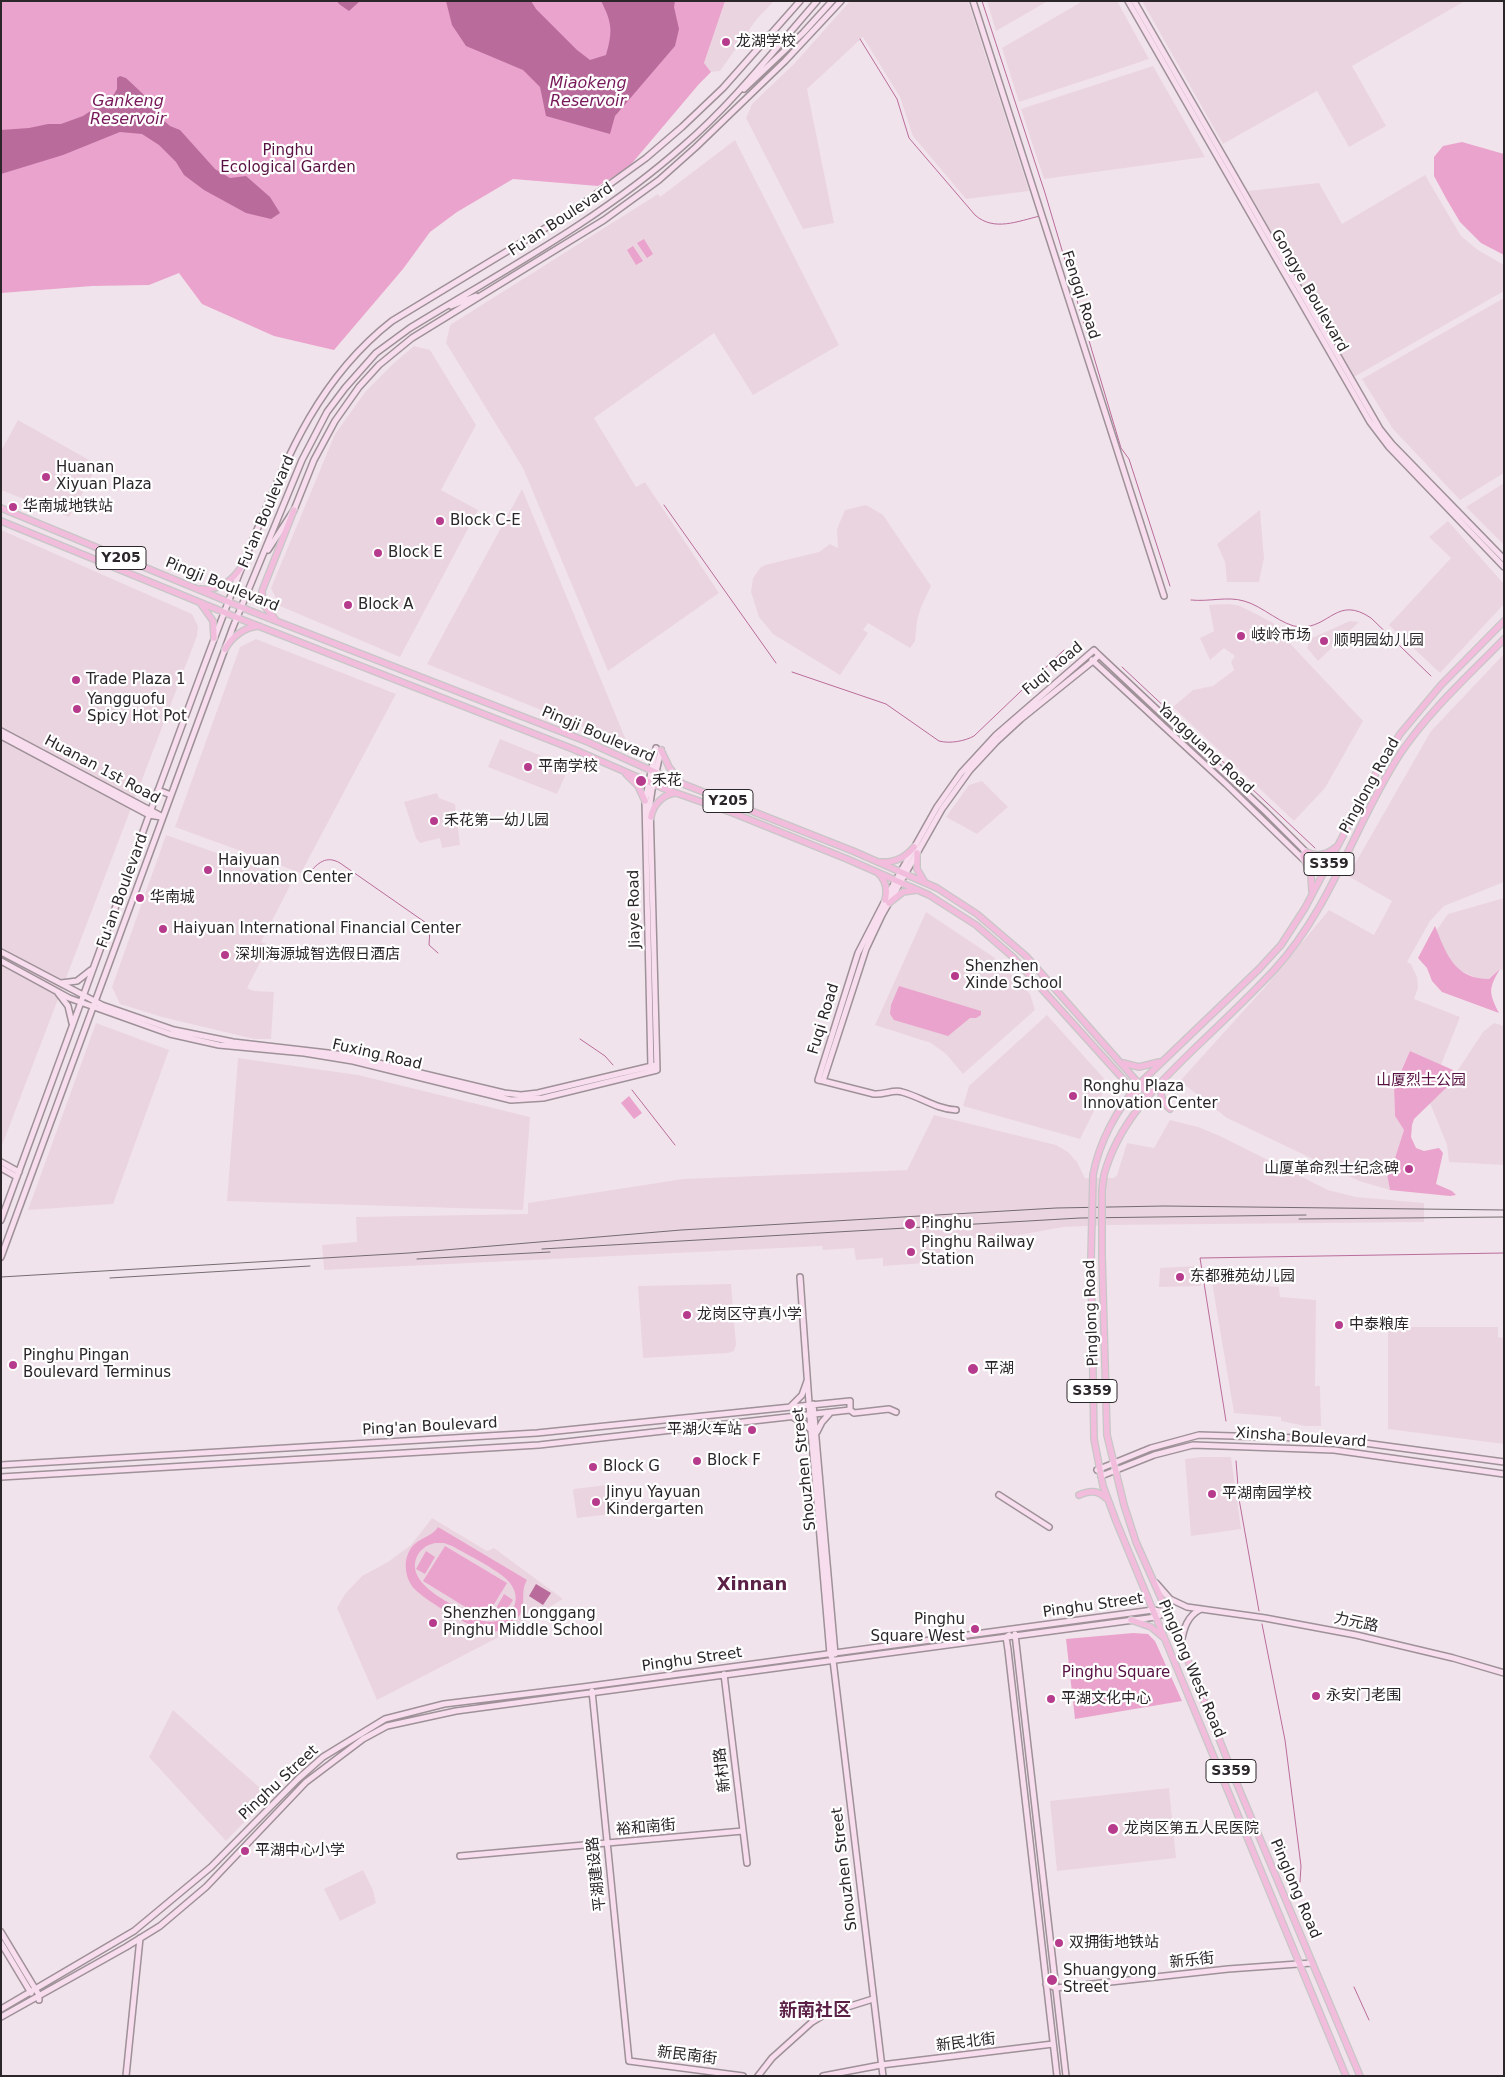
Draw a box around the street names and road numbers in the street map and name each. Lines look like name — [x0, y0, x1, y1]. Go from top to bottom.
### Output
street label: Fu'an Boulevard — [505, 180, 617, 260]
street label: Gongye Boulevard — [1267, 226, 1351, 356]
street label: Fengqi Road — [1057, 248, 1103, 342]
street label: Fu'an Boulevard — [235, 453, 299, 571]
road number: Y205 — [96, 546, 146, 570]
street label: Pingji Boulevard — [163, 554, 281, 616]
street label: Fuqi Road — [1019, 639, 1087, 699]
street label: Yangguang Road — [1153, 700, 1257, 798]
street label: Pingji Boulevard — [539, 703, 657, 767]
street label: Huanan 1st Road — [41, 732, 163, 808]
street label: Pinglong Road — [1336, 735, 1404, 837]
road number: Y205 — [703, 789, 753, 812]
street label: Fu'an Boulevard — [94, 831, 152, 951]
road number: S359 — [1304, 852, 1354, 876]
street label: Jiaye Road — [625, 870, 645, 948]
street label: Fuqi Road — [805, 981, 843, 1057]
street label: Fuxing Road — [330, 1036, 424, 1074]
street label: Pinglong Road — [1081, 1259, 1103, 1367]
road number: S359 — [1067, 1380, 1117, 1402]
street label: Shouzhen Street — [790, 1406, 820, 1532]
street label: Ping'an Boulevard — [362, 1414, 498, 1440]
street label: Xinsha Boulevard — [1235, 1424, 1367, 1452]
street label: Pinghu Street — [1042, 1590, 1144, 1622]
street label: Pinglong West Road — [1154, 1597, 1228, 1741]
street label: 力元路 — [1332, 1610, 1380, 1636]
street label: Pinghu Street — [641, 1644, 743, 1676]
street label: Pinghu Street — [236, 1742, 322, 1824]
street label: 新村路 — [711, 1747, 735, 1793]
road number: S359 — [1206, 1760, 1256, 1782]
street label: Shouzhen Street — [829, 1806, 861, 1932]
street label: 裕和南街 — [615, 1816, 677, 1840]
street label: 平湖建设路 — [584, 1836, 610, 1912]
street label: Pinglong Road — [1266, 1836, 1324, 1942]
street label: 新乐街 — [1169, 1950, 1215, 1972]
street label: 新民北街 — [935, 2030, 997, 2056]
street label: 新民南街 — [656, 2043, 718, 2069]

